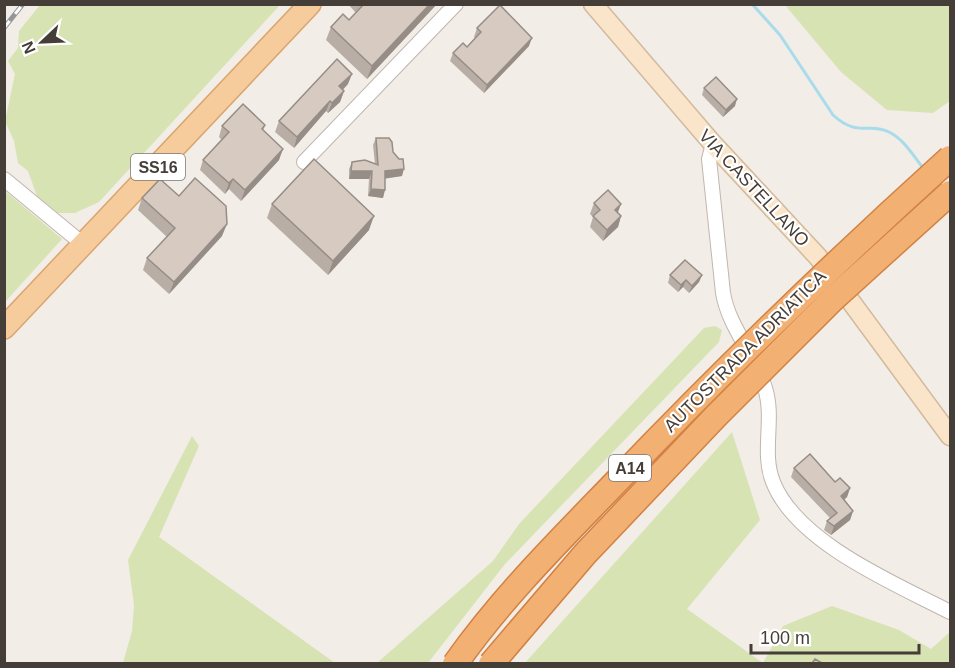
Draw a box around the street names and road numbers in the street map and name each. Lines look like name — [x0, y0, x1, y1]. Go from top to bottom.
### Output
street label: VIA CASTELLANO — [695, 126, 813, 250]
road number: SS16 — [131, 154, 185, 180]
street label: AUTOSTRADA ADRIATICA — [660, 266, 830, 436]
road number: A14 — [609, 455, 651, 481]

